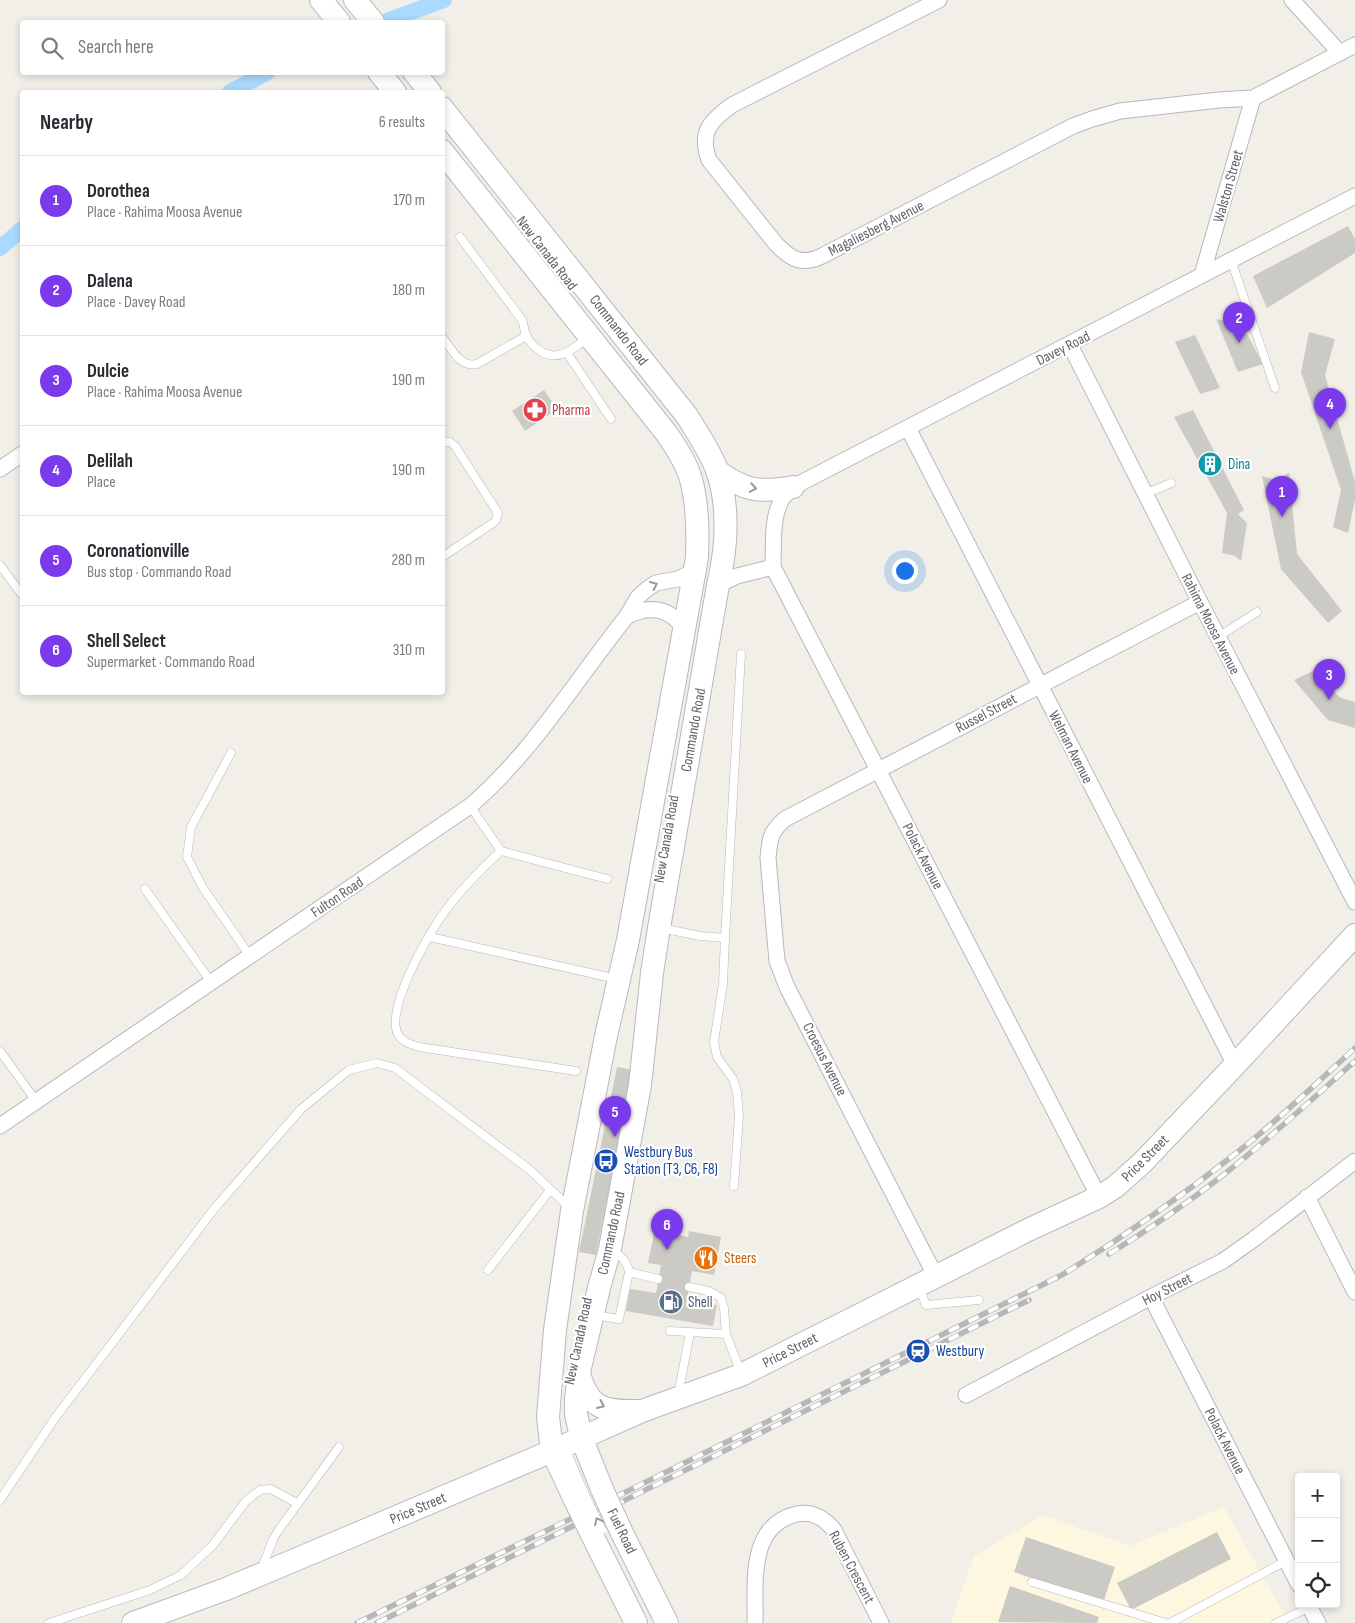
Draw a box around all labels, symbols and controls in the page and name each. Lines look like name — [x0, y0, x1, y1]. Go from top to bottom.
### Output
search box — [20, 20, 445, 75]
icon: search — [38, 34, 66, 62]
text: Search here — [78, 36, 154, 59]
text: Nearby — [40, 110, 93, 135]
text: 6 results — [379, 113, 425, 132]
street label: Walston Street — [1209, 147, 1248, 225]
text: Dorothea — [87, 180, 150, 203]
text: 1 — [53, 191, 59, 210]
text: 170 m — [393, 191, 425, 210]
street label: Magaliesberg Avenue — [825, 196, 927, 261]
text: Place · Rahima Moosa Avenue — [87, 203, 242, 222]
street label: New Canada Road — [512, 212, 581, 294]
text: Dalena — [87, 270, 133, 293]
text: 2 — [52, 281, 60, 300]
text: 180 m — [392, 281, 425, 300]
street label: Commando Road — [585, 291, 652, 370]
text: Place · Davey Road — [87, 293, 186, 312]
pin: 2 — [1223, 302, 1255, 343]
street label: Davey Road — [1033, 327, 1093, 370]
text: Dulcie — [87, 360, 129, 383]
text: 3 — [52, 371, 60, 390]
text: 190 m — [392, 371, 425, 390]
text: Place · Rahima Moosa Avenue — [87, 383, 242, 402]
pin: 4 — [1314, 388, 1346, 429]
pharmacy icon: Pharma — [522, 397, 548, 423]
place label: Pharma — [552, 401, 590, 420]
text: Delilah — [87, 450, 133, 473]
building icon: Dina — [1197, 451, 1223, 477]
place label: Dina — [1228, 455, 1251, 474]
text: 4 — [52, 461, 60, 480]
text: 190 m — [392, 461, 425, 480]
text: Place — [87, 473, 116, 492]
pin: 1 — [1266, 476, 1298, 517]
one-way arrow — [748, 483, 757, 493]
text: Coronationville — [87, 540, 189, 563]
text: 5 — [52, 551, 60, 570]
text: 280 m — [391, 551, 425, 570]
your location — [892, 558, 918, 584]
text: Bus stop · Commando Road — [87, 563, 231, 582]
street label: Rahima Moosa Avenue — [1177, 570, 1244, 678]
one-way arrow — [649, 582, 658, 592]
text: Shell Select — [87, 630, 166, 653]
text: 6 — [52, 641, 60, 660]
text: 310 m — [393, 641, 425, 660]
text: Supermarket · Commando Road — [87, 653, 255, 672]
pin: 3 — [1313, 659, 1345, 700]
street label: Commando Road — [677, 687, 710, 773]
street label: Russel Street — [952, 689, 1020, 737]
street label: Welman Avenue — [1044, 708, 1097, 787]
street label: New Canada Road — [649, 794, 684, 884]
street label: Polack Avenue — [898, 820, 947, 893]
street label: Fulton Road — [307, 873, 367, 922]
street label: Croesus Avenue — [798, 1019, 851, 1099]
pin: 5 — [599, 1096, 631, 1137]
street label: Price Street — [1118, 1130, 1173, 1186]
place label: Westbury Bus Station (T3, C6, F8) — [624, 1143, 718, 1179]
bus stop icon: Westbury Bus Station (T3, C6, F8) — [593, 1148, 619, 1174]
street label: Commando Road — [593, 1190, 630, 1276]
pin: 6 — [651, 1209, 683, 1250]
restaurant icon: Steers — [693, 1245, 719, 1271]
place label: Steers — [724, 1249, 756, 1268]
street label: Hoy Street — [1139, 1269, 1196, 1310]
fuel station icon: Shell — [658, 1289, 684, 1315]
place label: Shell — [688, 1293, 712, 1312]
street label: New Canada Road — [560, 1296, 597, 1387]
street label: Price Street — [759, 1328, 821, 1372]
station icon: Westbury — [905, 1338, 931, 1364]
place label: Westbury — [936, 1342, 984, 1361]
one-way arrow — [596, 1399, 605, 1410]
street label: Polack Avenue — [1200, 1405, 1249, 1478]
map controls — [1295, 1473, 1340, 1608]
button: + — [1295, 1473, 1340, 1518]
street label: Price Street — [387, 1488, 450, 1529]
street label: Fuel Road — [602, 1505, 641, 1557]
one-way arrow — [594, 1517, 604, 1526]
button: − — [1295, 1518, 1340, 1563]
street label: Ruben Crescent — [824, 1527, 879, 1607]
button: locate — [1295, 1563, 1340, 1608]

